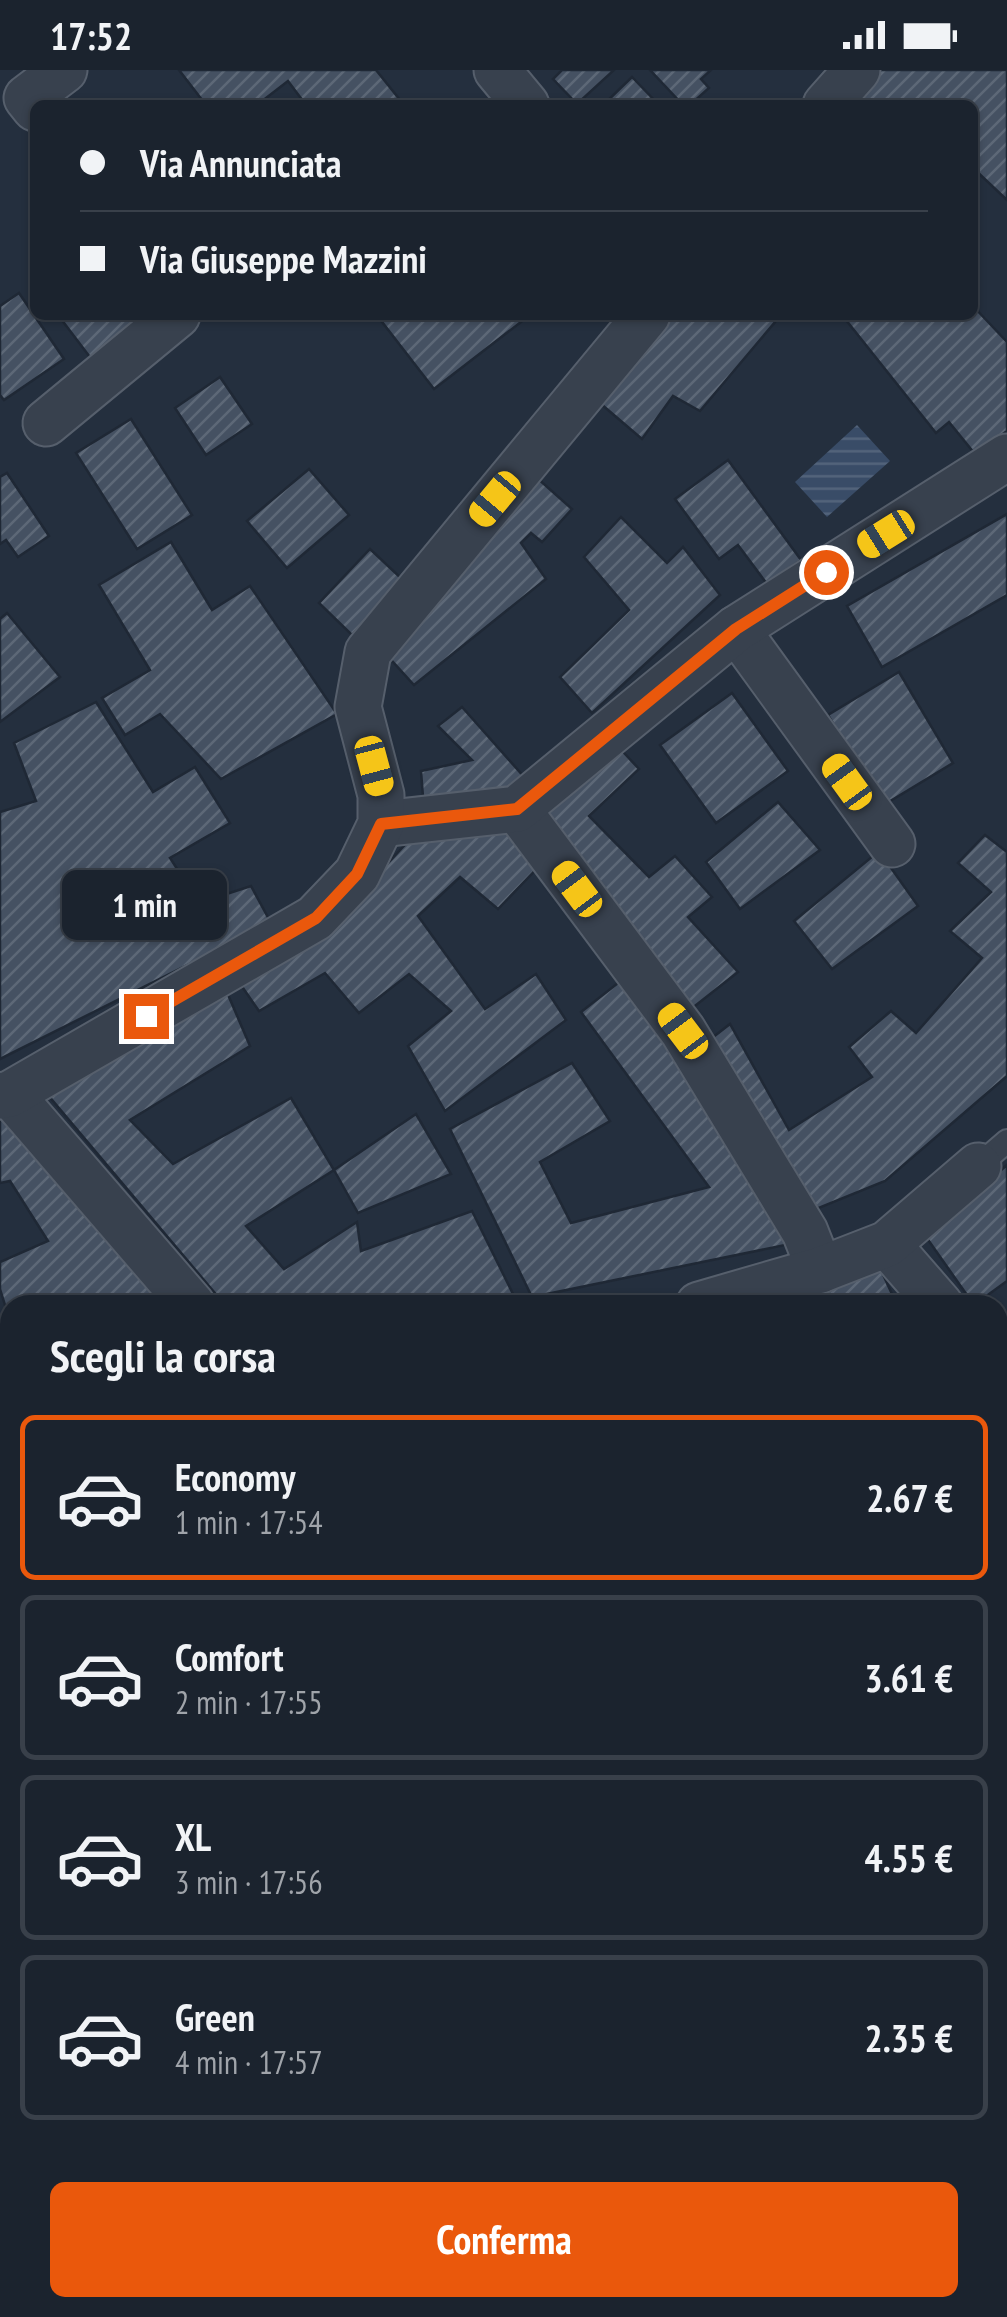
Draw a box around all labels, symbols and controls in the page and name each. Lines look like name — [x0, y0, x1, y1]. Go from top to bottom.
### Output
text: 17:52 — [50, 11, 132, 60]
text: Via Annunciata — [140, 138, 341, 187]
text: Via Giuseppe Mazzini — [140, 234, 427, 283]
car — [464, 466, 526, 532]
car — [853, 505, 919, 563]
route start — [804, 550, 849, 595]
car — [352, 733, 396, 799]
car — [817, 749, 877, 815]
car — [547, 856, 607, 922]
callout: 1 min — [64, 871, 228, 941]
text: 1 min — [112, 884, 177, 926]
route end — [124, 994, 169, 1039]
car — [653, 998, 713, 1064]
text: Scegli la corsa — [50, 1326, 276, 1384]
text: Economy — [175, 1452, 295, 1501]
icon: car — [55, 1453, 145, 1543]
text: 2.67 € — [866, 1473, 953, 1522]
text: 1 min · 17:54 — [175, 1501, 323, 1543]
text: Comfort — [175, 1632, 284, 1681]
icon: car — [55, 1633, 145, 1723]
text: 3.61 € — [864, 1653, 953, 1702]
text: 2 min · 17:55 — [175, 1681, 323, 1723]
text: XL — [175, 1812, 211, 1861]
icon: car — [55, 1813, 145, 1903]
text: 4.55 € — [864, 1833, 953, 1882]
text: 3 min · 17:56 — [175, 1861, 323, 1903]
text: Green — [175, 1992, 255, 2041]
icon: car — [55, 1993, 145, 2083]
text: 2.35 € — [864, 2013, 953, 2062]
text: 4 min · 17:57 — [175, 2041, 323, 2083]
button: Conferma — [50, 2182, 958, 2297]

